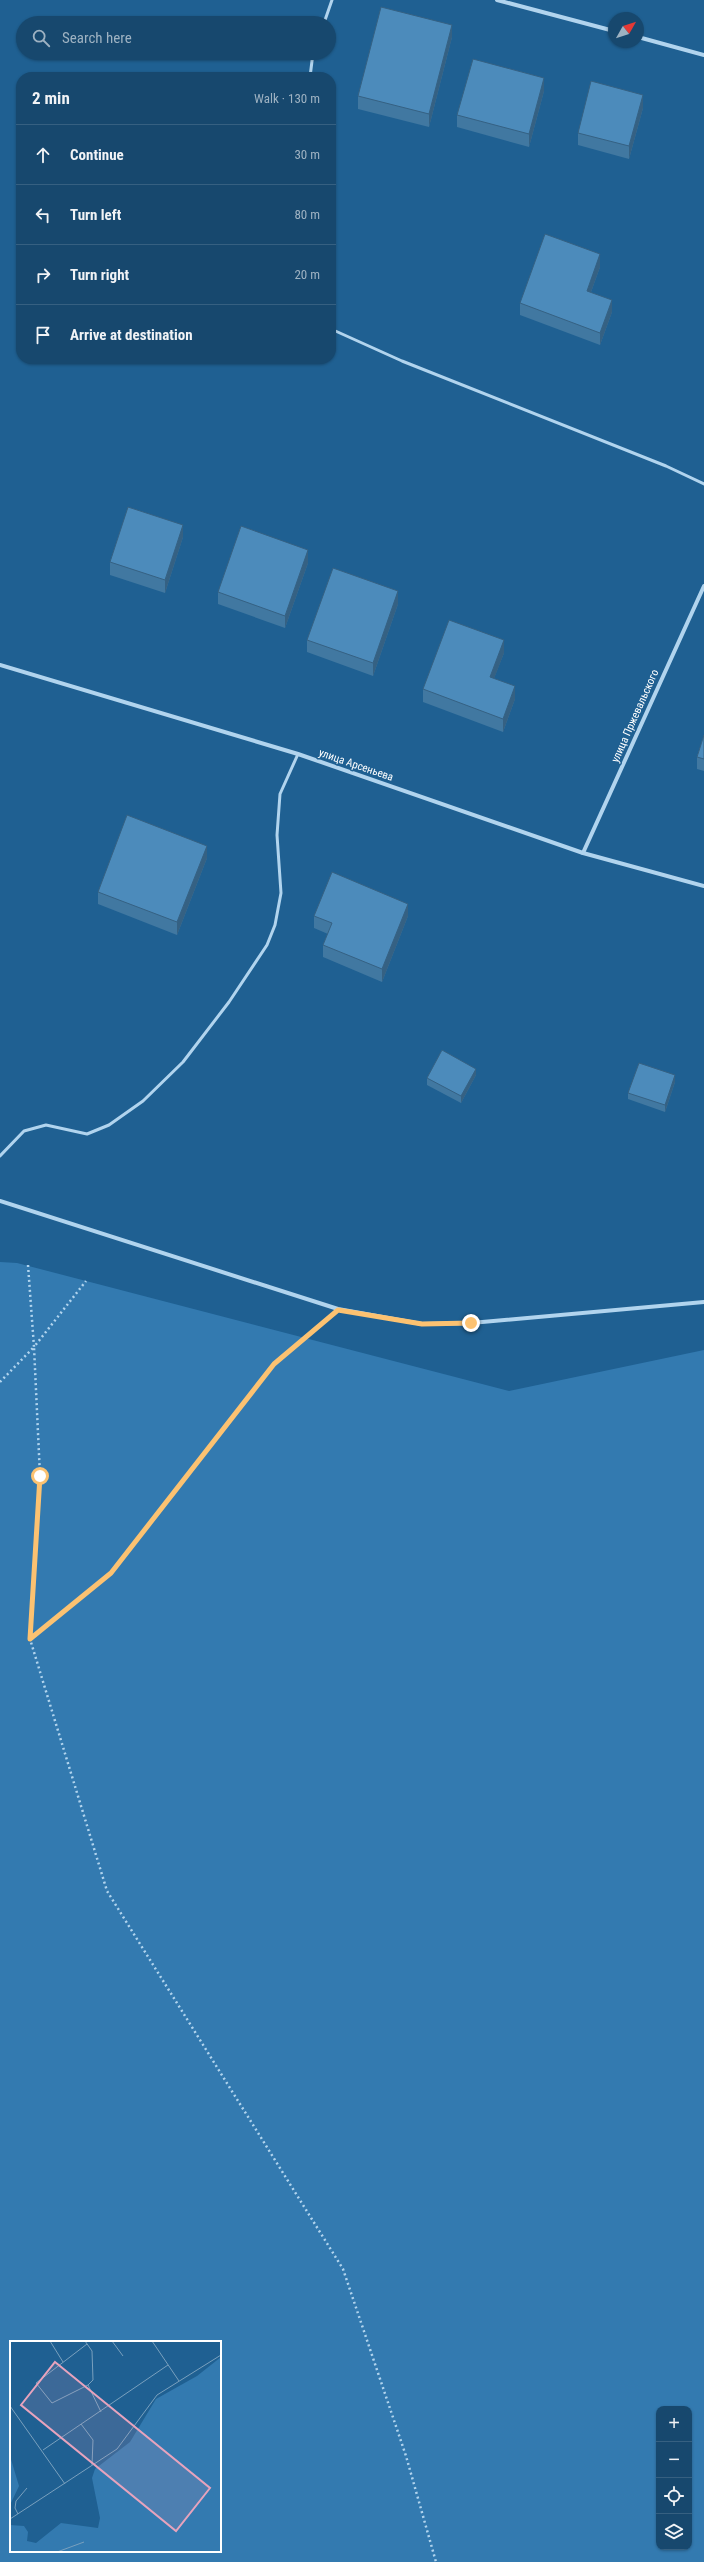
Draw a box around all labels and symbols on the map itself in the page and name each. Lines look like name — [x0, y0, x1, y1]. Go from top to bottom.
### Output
north arrow — [608, 12, 644, 48]
street label: улица Пржевальского — [609, 667, 662, 765]
street label: улица Арсеньева — [317, 746, 395, 784]
route end — [462, 1314, 480, 1332]
route start — [31, 1467, 49, 1485]
inset map — [10, 2341, 221, 2552]

